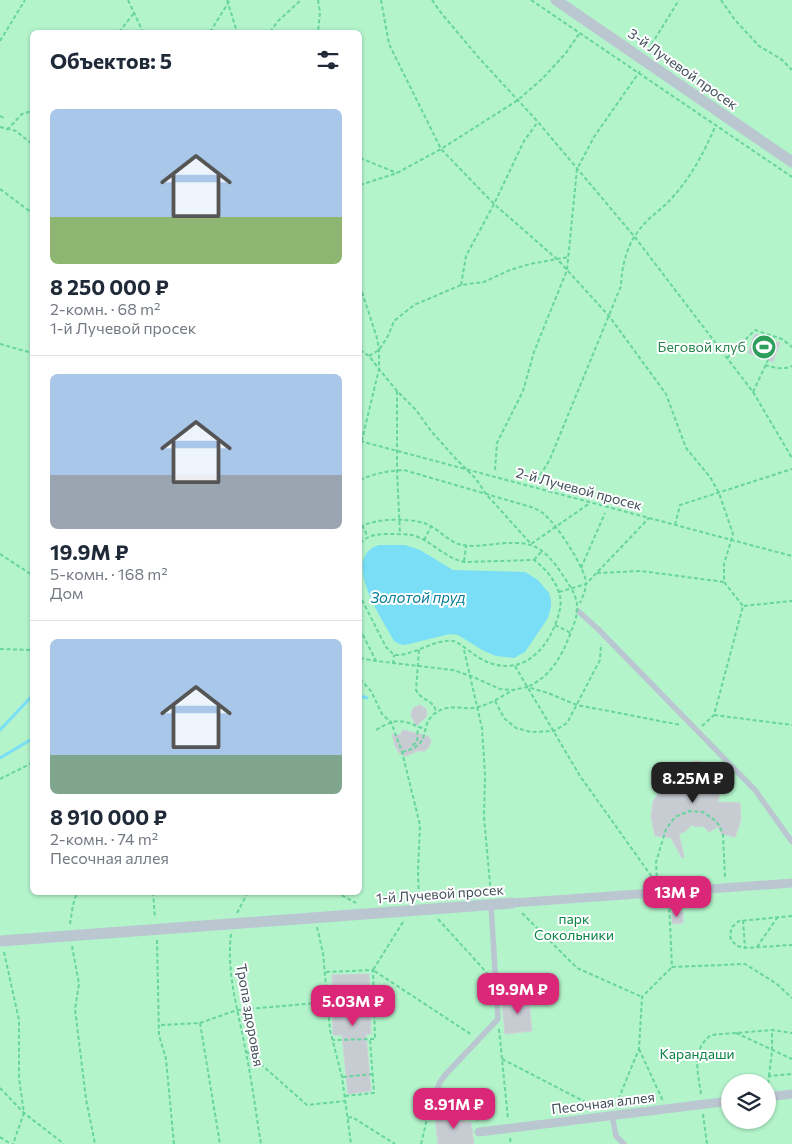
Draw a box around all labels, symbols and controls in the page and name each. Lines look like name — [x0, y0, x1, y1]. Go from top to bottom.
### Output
street label: 3-й Лучевой просек — [625, 24, 742, 113]
icon: filters — [314, 46, 342, 74]
text: Объектов: 5 — [50, 48, 172, 73]
icon: home — [151, 141, 241, 231]
text: 8 250 000 ₽ — [50, 274, 169, 299]
text: 2-комн. · 68 m² — [50, 299, 160, 318]
text: 1-й Лучевой просек — [50, 318, 196, 337]
sports icon: Беговой клуб — [751, 334, 777, 360]
place label: Беговой клуб — [658, 338, 746, 355]
icon: home — [151, 407, 241, 497]
street label: 2-й Лучевой просек — [514, 464, 645, 514]
text: 19.9M ₽ — [50, 539, 129, 564]
text: 5-комн. · 168 m² — [50, 564, 168, 583]
text: Дом — [50, 583, 83, 602]
water label: Золотой пруд — [370, 588, 466, 606]
icon: home — [151, 672, 241, 762]
pin: 8.25M ₽ — [647, 762, 739, 804]
text: 8.25M ₽ — [662, 768, 724, 787]
text: 8 910 000 ₽ — [50, 804, 167, 829]
text: 2-комн. · 74 m² — [50, 829, 158, 848]
text: Песочная аллея — [50, 848, 169, 867]
pin: 13M ₽ — [642, 876, 712, 918]
street label: 1-й Лучевой просек — [376, 881, 505, 906]
text: 13M ₽ — [654, 882, 700, 901]
park label: парк Сокольники — [534, 910, 614, 943]
street label: Тропа здоровья — [233, 962, 268, 1068]
pin: 19.9M ₽ — [472, 972, 564, 1015]
text: 19.9M ₽ — [488, 979, 548, 998]
pin: 5.03M ₽ — [307, 984, 399, 1027]
text: 5.03M ₽ — [322, 991, 384, 1010]
park label: Карандаши — [659, 1045, 735, 1062]
map controls — [721, 1074, 776, 1129]
button: layers — [721, 1074, 776, 1129]
pin: 8.91M ₽ — [408, 1088, 500, 1130]
street label: Песочная аллея — [550, 1088, 656, 1117]
text: 8.91M ₽ — [424, 1094, 484, 1113]

